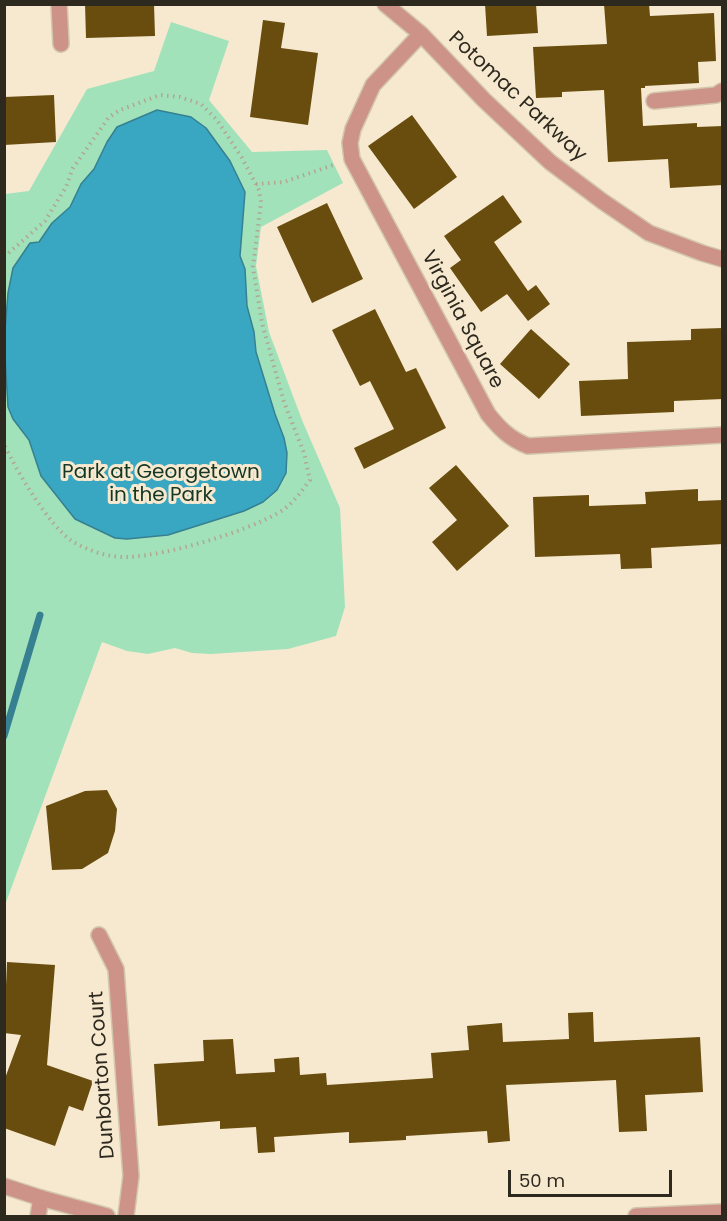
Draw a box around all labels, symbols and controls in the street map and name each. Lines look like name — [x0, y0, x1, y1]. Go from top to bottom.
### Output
street label: Potomac Parkway — [443, 27, 591, 167]
street label: Virginia Square — [416, 247, 508, 393]
park label: Park at Georgetown in the Park — [62, 461, 260, 508]
street label: Dunbarton Court — [85, 990, 121, 1160]
scale bar — [511, 1158, 674, 1196]
text: 50 m — [519, 1168, 565, 1193]

